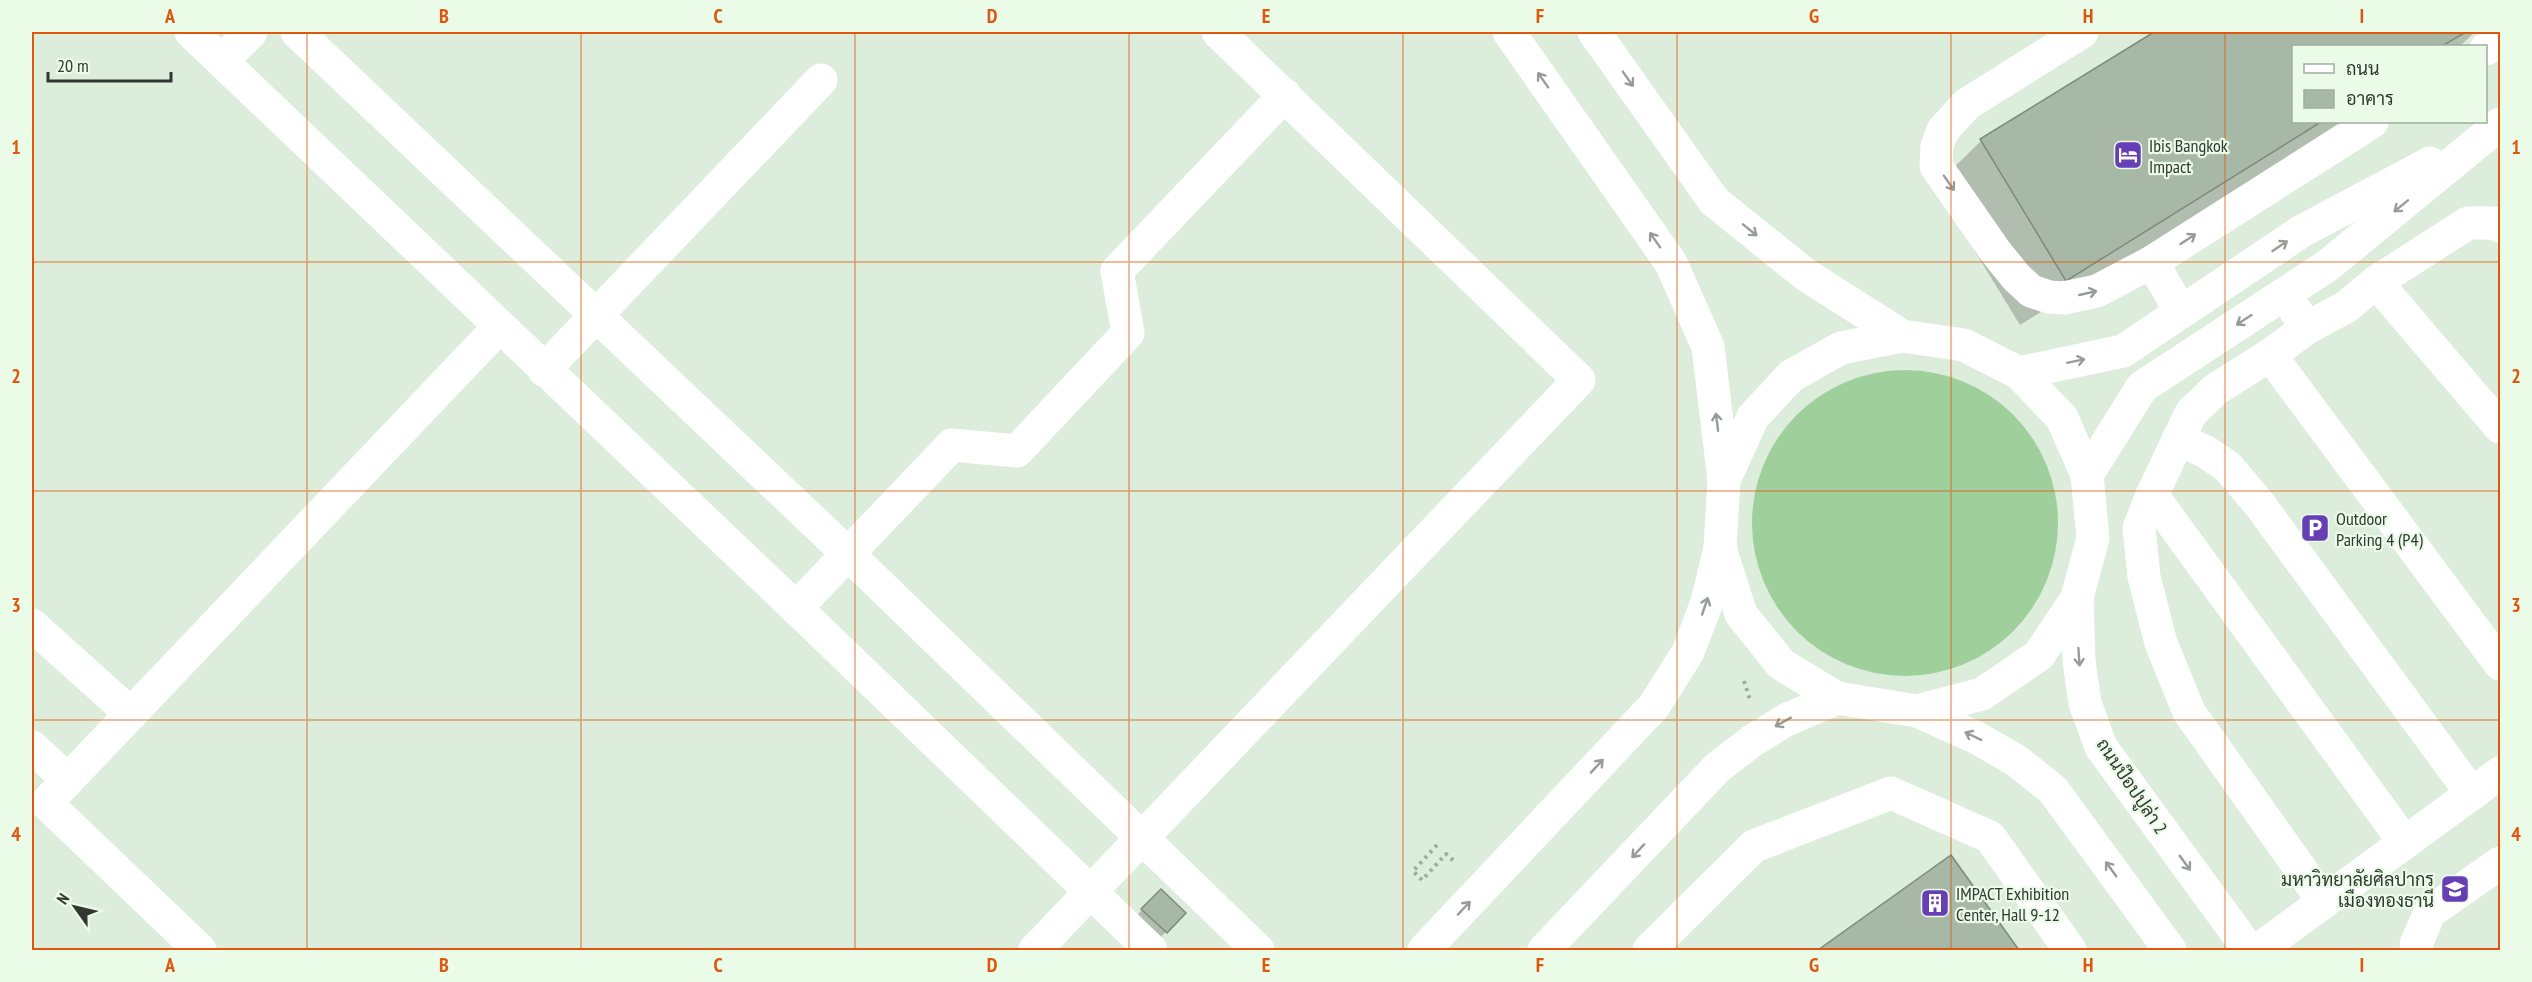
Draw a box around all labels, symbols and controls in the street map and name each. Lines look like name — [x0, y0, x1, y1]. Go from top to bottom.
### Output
text: A — [164, 3, 176, 29]
text: B — [439, 3, 449, 29]
text: C — [713, 3, 723, 29]
text: D — [987, 3, 998, 29]
text: E — [1262, 3, 1270, 29]
text: F — [1536, 3, 1544, 29]
text: G — [1809, 3, 1819, 29]
text: H — [2083, 3, 2093, 29]
text: I — [2360, 3, 2364, 29]
scale bar — [48, 45, 171, 83]
legend — [2292, 45, 2487, 123]
text: 20 m — [57, 54, 89, 77]
text: ถนน — [2346, 57, 2379, 80]
one-way arrow — [1622, 71, 1634, 87]
one-way arrow — [1537, 73, 1549, 89]
text: อาคาร — [2346, 87, 2394, 110]
text: 1 — [11, 134, 21, 160]
place label: Ibis Bangkok Impact — [2149, 134, 2228, 178]
text: 1 — [2511, 134, 2521, 160]
hotel icon: Ibis Bangkok Impact — [2112, 139, 2144, 171]
one-way arrow — [1942, 175, 1955, 192]
one-way arrow — [2393, 199, 2409, 212]
one-way arrow — [1742, 223, 1758, 236]
one-way arrow — [1649, 233, 1661, 249]
one-way arrow — [2179, 233, 2196, 245]
one-way arrow — [2272, 239, 2289, 252]
one-way arrow — [2079, 286, 2098, 298]
one-way arrow — [2235, 314, 2252, 327]
one-way arrow — [2066, 355, 2086, 366]
text: 2 — [11, 363, 21, 389]
text: 2 — [2511, 363, 2521, 389]
one-way arrow — [1711, 413, 1722, 432]
place label: Outdoor Parking 4 (P4) — [2336, 507, 2423, 551]
parking icon: Outdoor Parking 4 (P4) — [2299, 512, 2331, 544]
text: 3 — [11, 592, 21, 618]
text: 3 — [2511, 592, 2521, 618]
one-way arrow — [1700, 597, 1711, 616]
one-way arrow — [2074, 646, 2085, 666]
one-way arrow — [1775, 716, 1792, 728]
one-way arrow — [1964, 730, 1982, 742]
street label: ถนนป๊อปปูล่า 2 — [2090, 734, 2172, 839]
one-way arrow — [1590, 758, 1605, 773]
text: 4 — [11, 821, 21, 847]
text: 4 — [2511, 821, 2521, 847]
one-way arrow — [1631, 843, 1646, 858]
one-way arrow — [2179, 855, 2192, 871]
one-way arrow — [2104, 862, 2117, 878]
place label: มหาวิทยาลัยศิลปากร เมืองทองธานี — [2281, 868, 2434, 912]
school or university icon: มหาวิทยาลัยศิลปากร เมืองทองธานี — [2439, 873, 2471, 905]
north arrow — [45, 877, 105, 937]
place label: IMPACT Exhibition Center, Hall 9-12 — [1956, 882, 2069, 926]
building icon: IMPACT Exhibition Center, Hall 9-12 — [1919, 887, 1951, 919]
text: N — [52, 889, 73, 908]
one-way arrow — [1457, 900, 1471, 915]
text: A — [164, 952, 176, 978]
text: B — [439, 952, 449, 978]
text: C — [713, 952, 723, 978]
text: D — [987, 952, 998, 978]
text: E — [1262, 952, 1270, 978]
text: F — [1536, 952, 1544, 978]
text: G — [1809, 952, 1819, 978]
text: H — [2083, 952, 2093, 978]
text: I — [2360, 952, 2364, 978]

